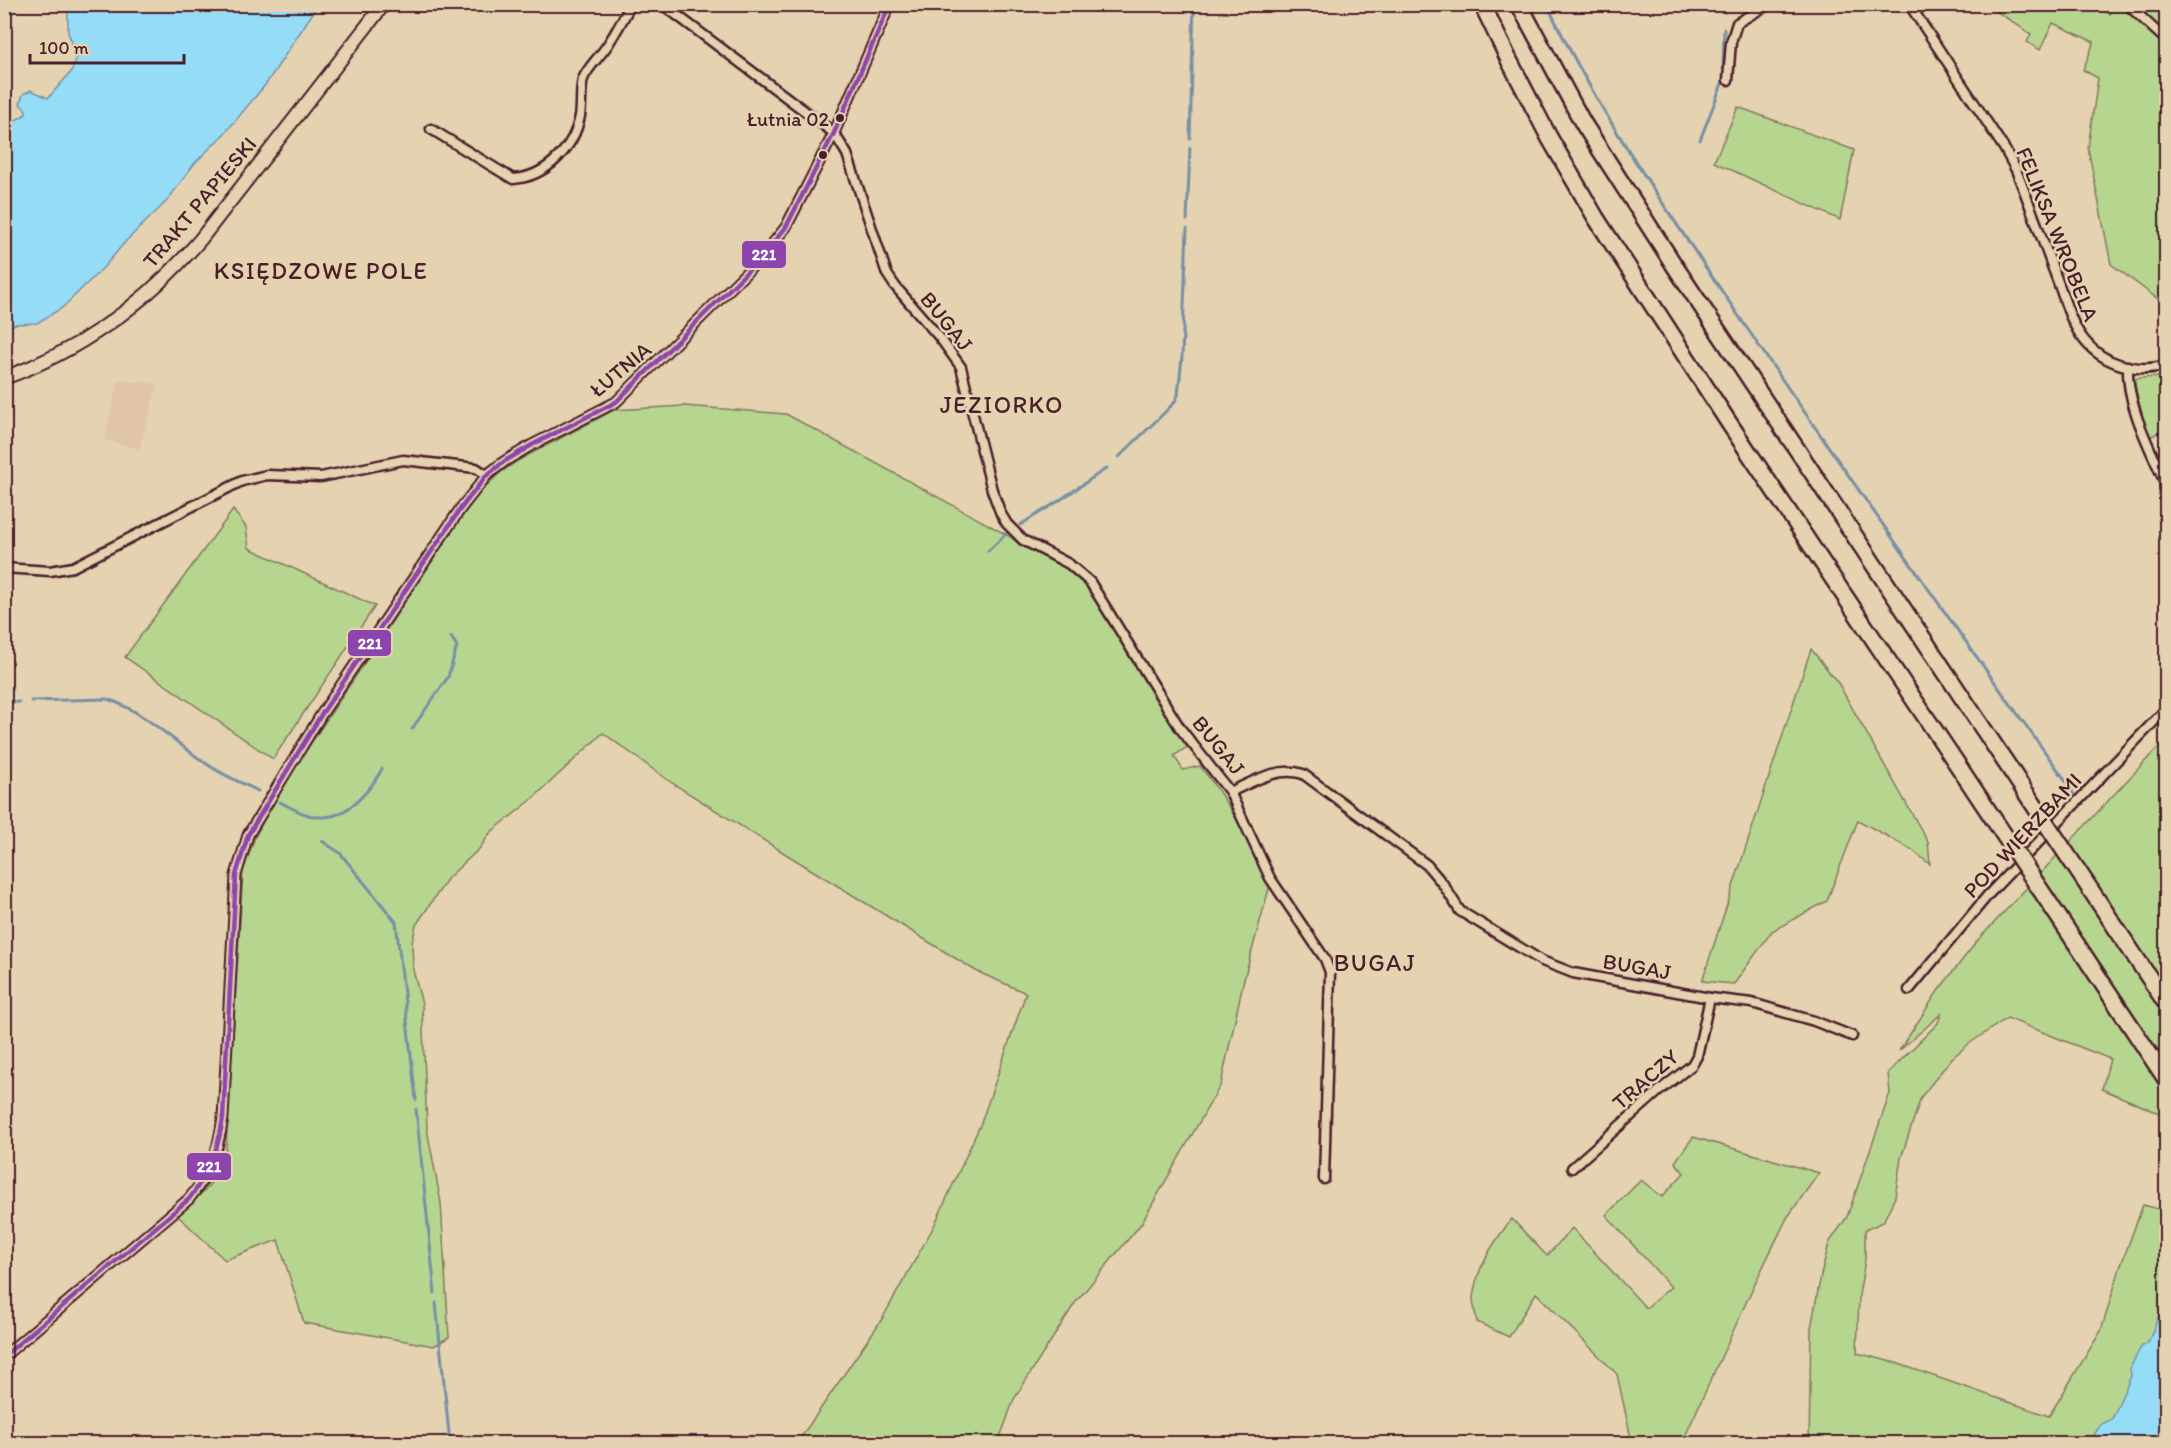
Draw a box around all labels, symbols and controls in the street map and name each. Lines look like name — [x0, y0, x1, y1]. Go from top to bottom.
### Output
scale bar — [30, 27, 184, 65]
text: 100 m — [39, 37, 89, 59]
place label: Łutnia 02 — [747, 107, 829, 131]
marker: Łutnia 02 — [834, 112, 846, 124]
street label: TRAKT PAPIESKI — [137, 131, 262, 273]
street label: FELIKSA WROBELA — [2010, 143, 2105, 325]
unlabelled marker — [817, 149, 829, 161]
line badge: 221 — [741, 240, 787, 269]
text: 221 — [752, 245, 777, 264]
district label: KSIĘDZOWE POLE — [214, 256, 428, 285]
street label: BUGAJ — [914, 286, 979, 357]
street label: ŁUTNIA — [584, 336, 657, 403]
district label: JEZIORKO — [940, 390, 1064, 419]
line badge: 221 — [347, 629, 392, 657]
text: 221 — [358, 634, 383, 653]
street label: BUGAJ — [1186, 710, 1251, 781]
street label: POD WIERZBAMI — [1957, 767, 2087, 904]
street label: BUGAJ — [1601, 947, 1673, 986]
district label: BUGAJ — [1334, 948, 1416, 977]
street label: TRACZY — [1607, 1043, 1684, 1116]
line badge: 221 — [186, 1152, 232, 1181]
text: 221 — [197, 1157, 222, 1176]

